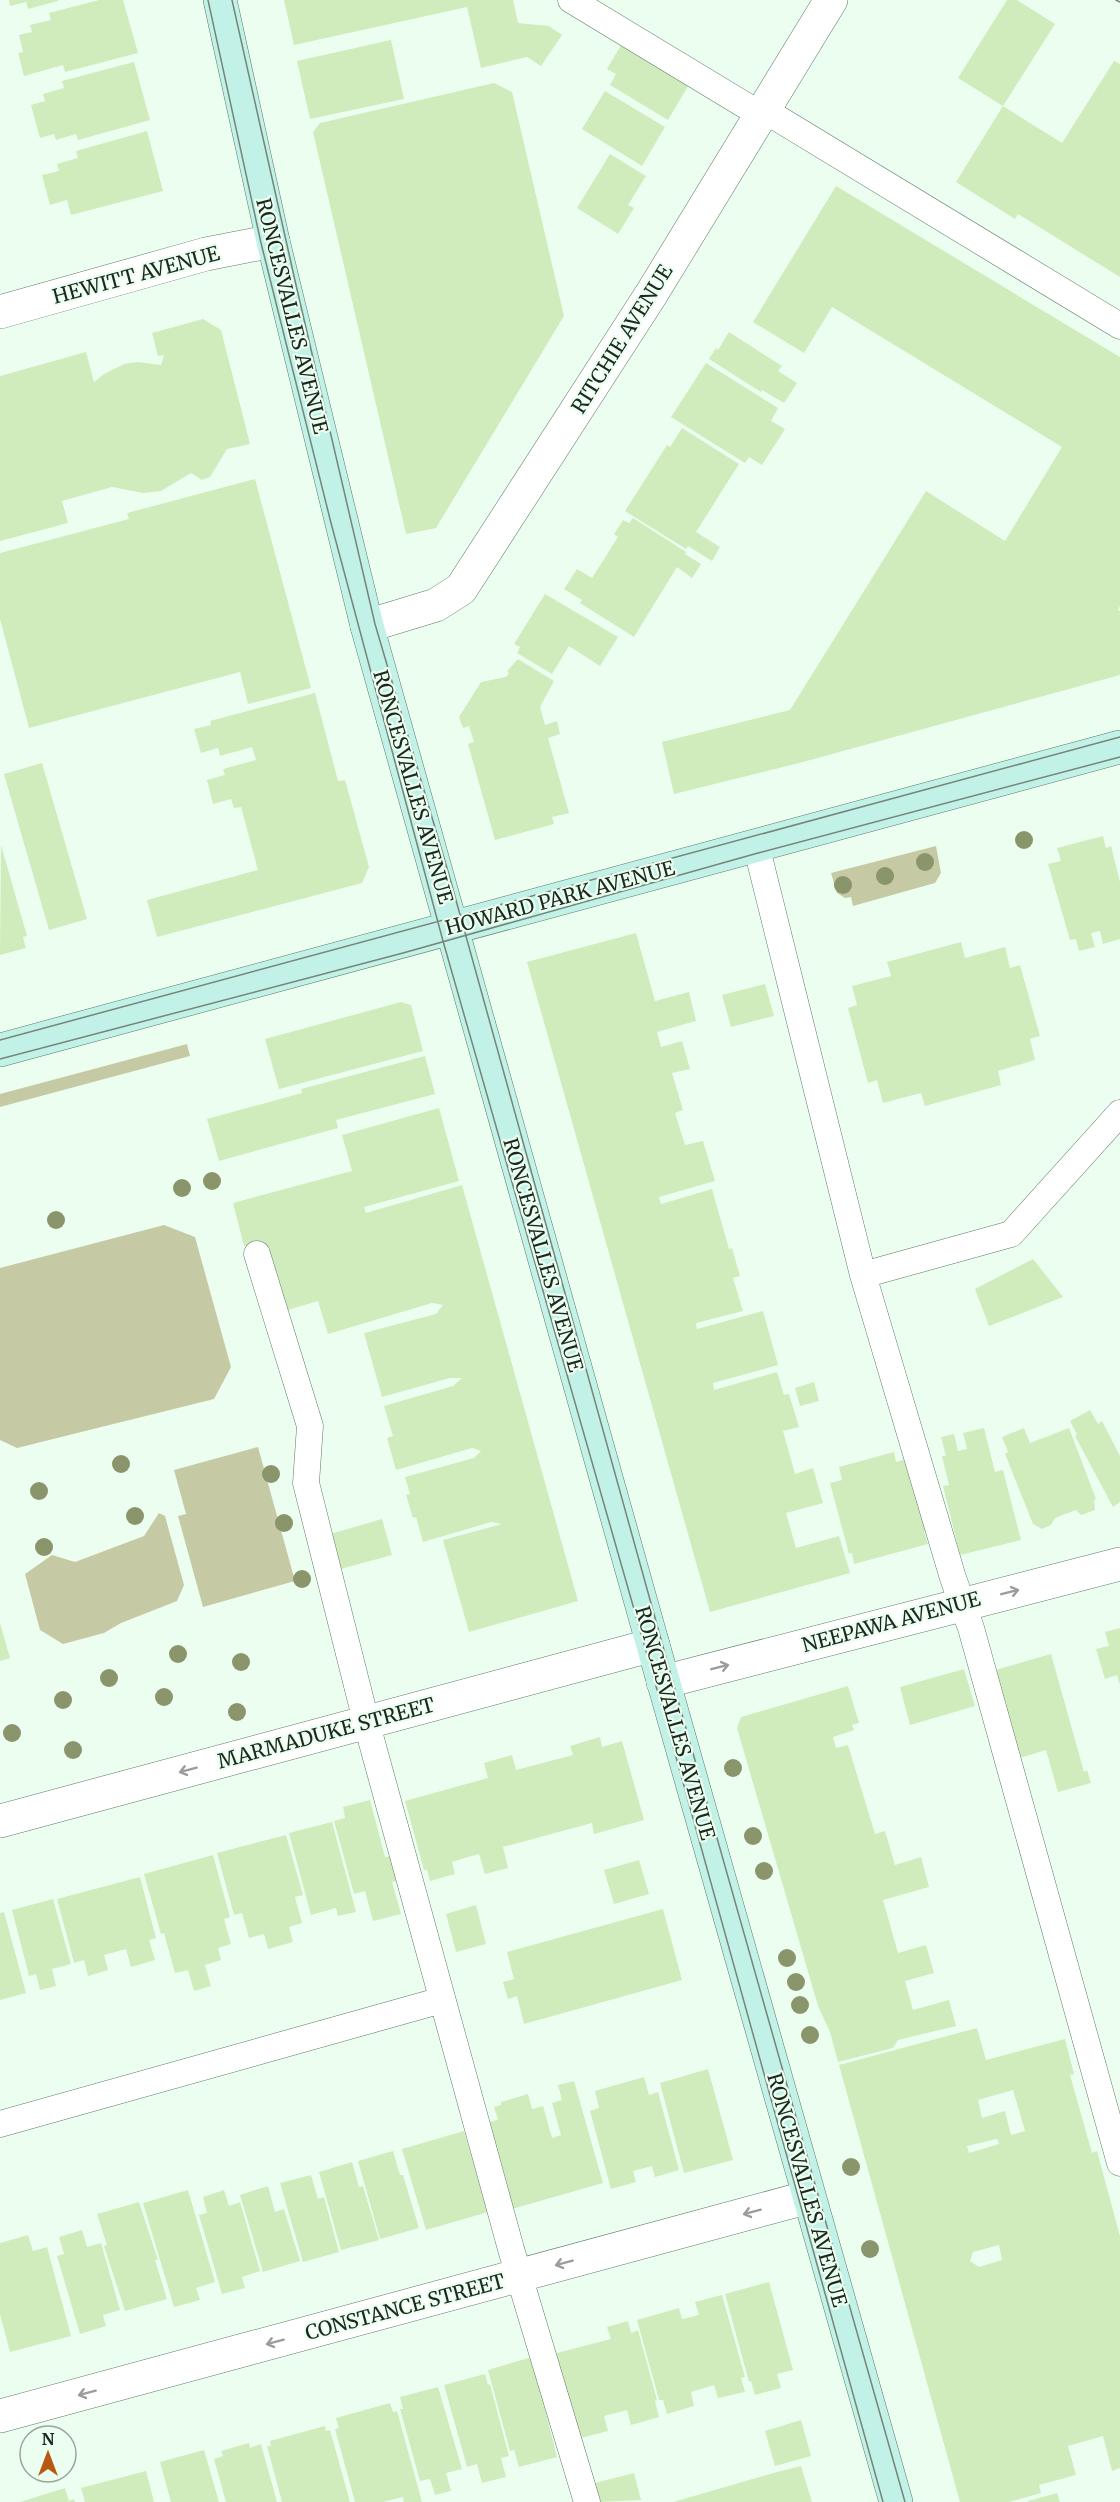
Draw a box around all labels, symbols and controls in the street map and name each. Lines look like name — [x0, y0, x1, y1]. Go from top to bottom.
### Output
street label: RONCESVALLES AVENUE — [251, 195, 334, 437]
street label: HEWITT AVENUE — [50, 240, 222, 309]
street label: RITCHIE AVENUE — [566, 259, 678, 418]
street label: RONCESVALLES AVENUE — [368, 667, 459, 907]
street label: HOWARD PARK AVENUE — [442, 855, 678, 940]
street label: RONCESVALLES AVENUE — [498, 1135, 589, 1375]
one-way arrow — [1000, 1585, 1019, 1597]
street label: NEEPAWA AVENUE — [799, 1586, 983, 1657]
street label: RONCESVALLES AVENUE — [630, 1603, 721, 1843]
one-way arrow — [710, 1661, 729, 1672]
street label: MARMADUKE STREET — [214, 1691, 437, 1774]
one-way arrow — [179, 1765, 198, 1776]
street label: RONCESVALLES AVENUE — [762, 2070, 853, 2310]
one-way arrow — [743, 2207, 762, 2218]
one-way arrow — [555, 2258, 574, 2269]
street label: CONSTANCE STREET — [302, 2268, 507, 2345]
one-way arrow — [266, 2336, 285, 2348]
one-way arrow — [77, 2387, 96, 2399]
north arrow — [18, 2424, 78, 2484]
text: N — [42, 2429, 55, 2449]

